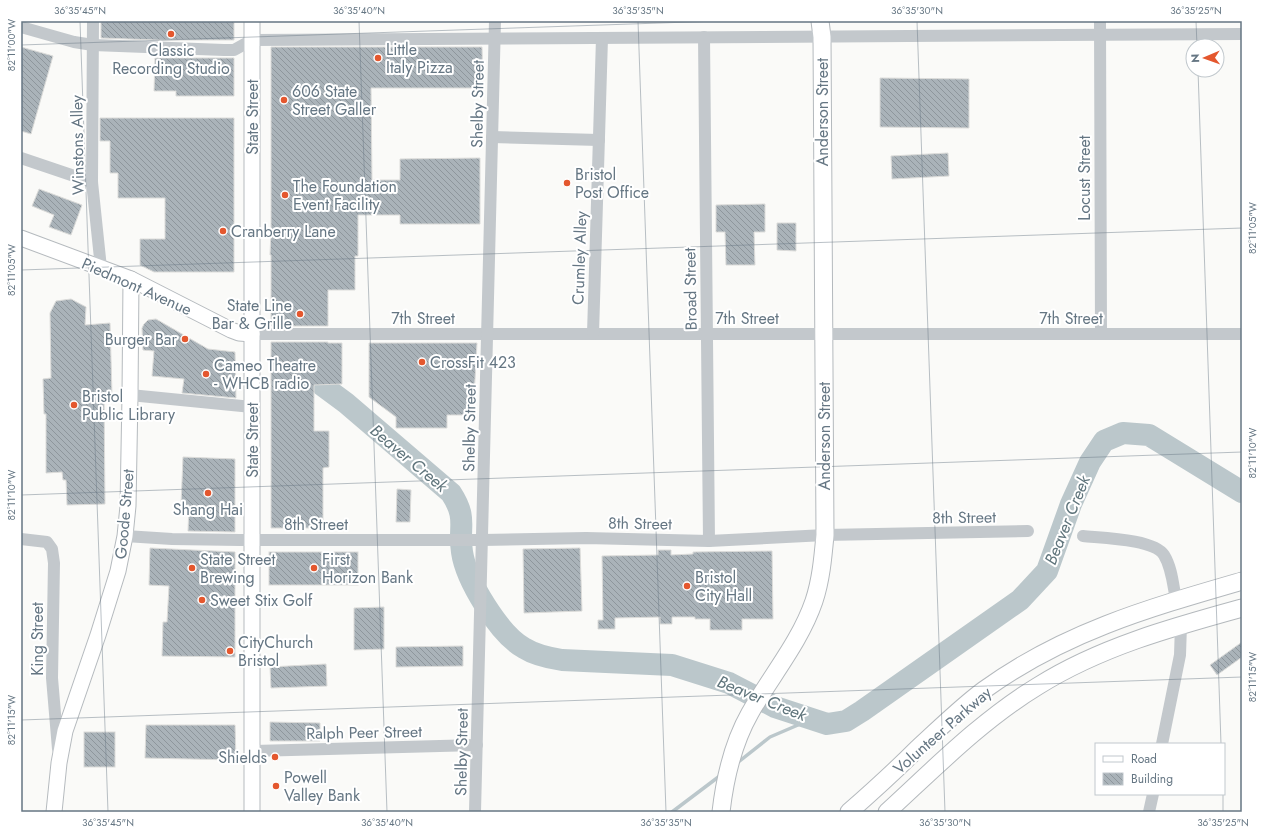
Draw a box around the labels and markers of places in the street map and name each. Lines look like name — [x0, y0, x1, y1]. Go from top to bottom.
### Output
marker: Classic Recording Studio — [166, 29, 176, 39]
place label: Little Italy Pizza — [386, 38, 453, 79]
place label: Classic Recording Studio — [112, 39, 230, 80]
marker: Little Italy Pizza — [373, 53, 383, 63]
place label: 606 State Street Galler — [292, 80, 377, 121]
marker: 606 State Street Galler — [279, 95, 289, 105]
place label: Bristol Post Office — [575, 163, 649, 204]
place label: The Foundation Event Facility — [293, 175, 397, 216]
marker: Bristol Post Office — [562, 178, 572, 188]
marker: The Foundation Event Facility — [280, 190, 290, 200]
place label: Cranberry Lane — [231, 220, 336, 243]
marker: Cranberry Lane — [218, 226, 228, 236]
place label: State Line Bar & Grille — [212, 294, 292, 335]
marker: State Line Bar & Grille — [295, 309, 305, 319]
place label: Burger Bar — [105, 328, 178, 351]
marker: Burger Bar — [180, 334, 190, 344]
place label: CrossFit 423 — [430, 351, 516, 374]
place label: Cameo Theatre - WHCB radio — [214, 354, 316, 395]
marker: CrossFit 423 — [417, 357, 427, 367]
marker: Cameo Theatre - WHCB radio — [201, 369, 211, 379]
place label: Bristol Public Library — [82, 385, 176, 426]
marker: Bristol Public Library — [69, 400, 79, 410]
marker: Shang Hai — [203, 488, 213, 498]
place label: Shang Hai — [173, 498, 243, 521]
place label: State Street Brewing — [200, 548, 276, 589]
place label: First Horizon Bank — [322, 548, 414, 589]
marker: State Street Brewing — [187, 563, 197, 573]
marker: First Horizon Bank — [309, 563, 319, 573]
place label: Bristol City Hall — [695, 566, 752, 607]
marker: Bristol City Hall — [682, 581, 692, 591]
place label: Sweet Stix Golf — [210, 589, 313, 612]
marker: Sweet Stix Golf — [197, 595, 207, 605]
place label: CityChurch Bristol — [238, 631, 313, 672]
marker: CityChurch Bristol — [225, 646, 235, 656]
place label: Shields — [218, 746, 267, 769]
marker: Shields — [270, 752, 280, 762]
place label: Powell Valley Bank — [284, 766, 361, 807]
marker: Powell Valley Bank — [271, 781, 281, 791]

